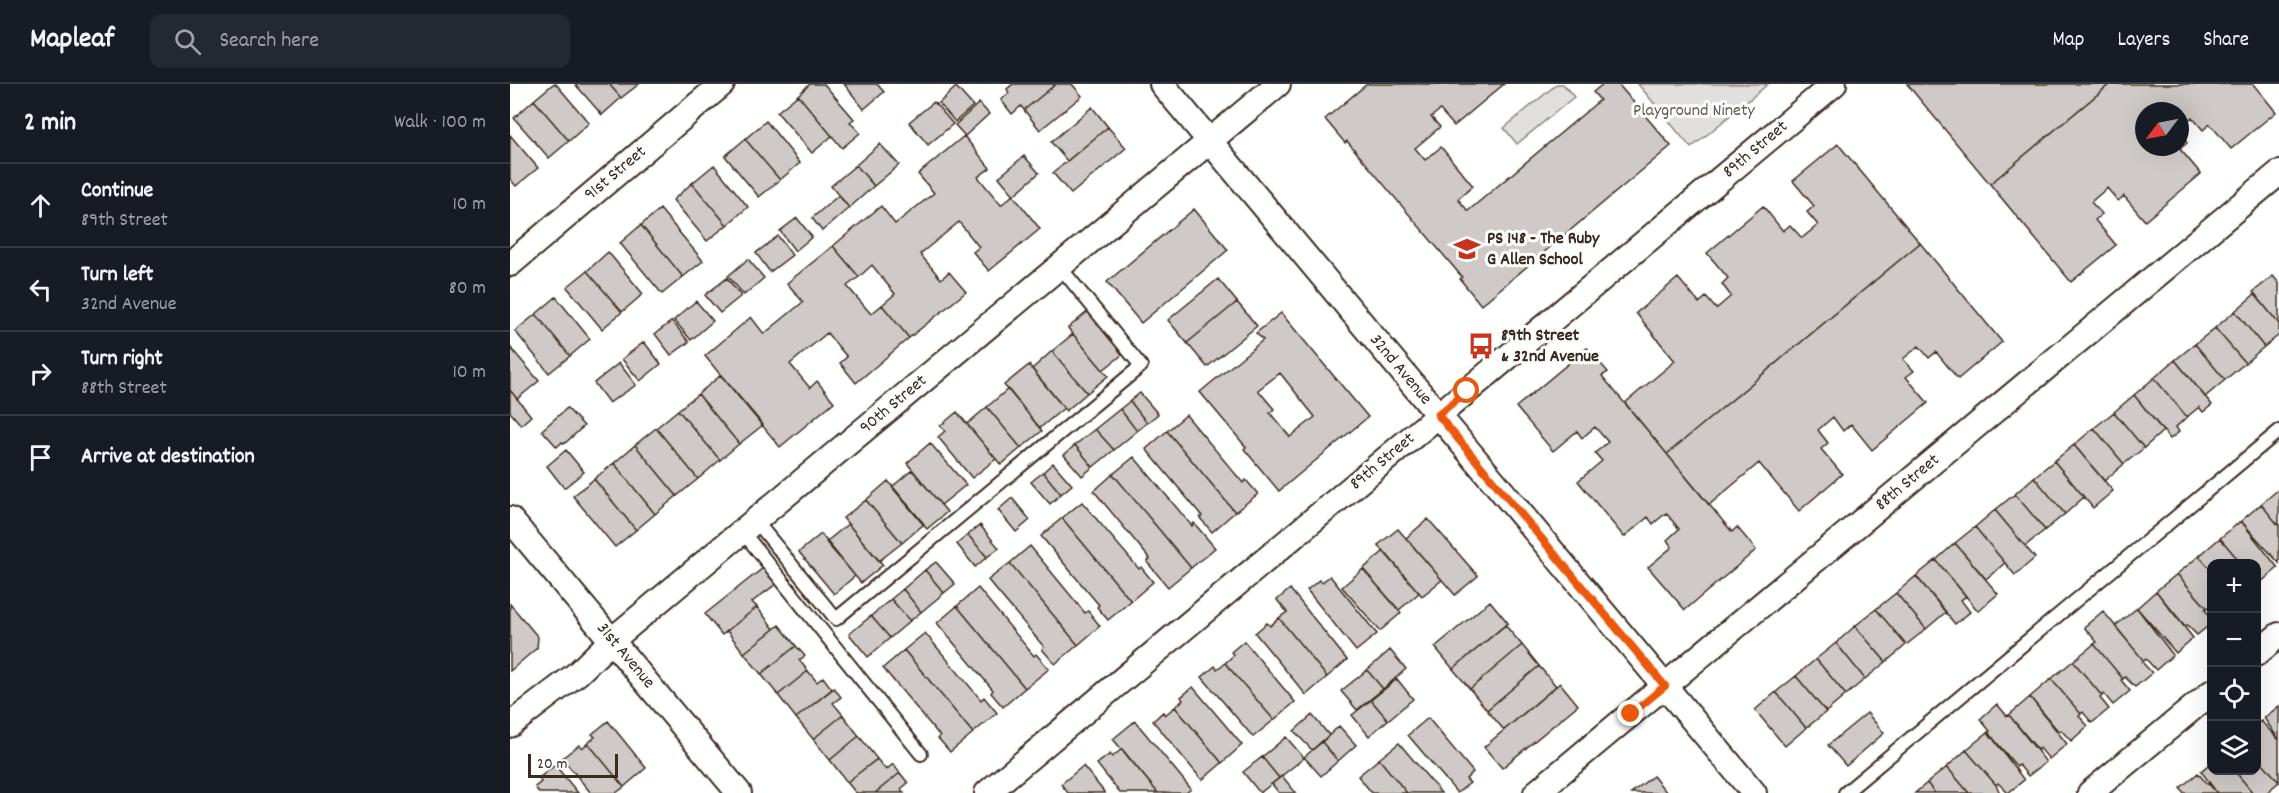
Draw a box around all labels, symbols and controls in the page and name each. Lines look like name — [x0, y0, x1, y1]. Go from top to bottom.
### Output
search box — [150, 14, 570, 68]
text: Mapleaf — [30, 21, 114, 61]
icon: search — [171, 25, 204, 58]
text: Search here — [219, 26, 319, 57]
text: Map — [2053, 26, 2084, 56]
text: Layers — [2117, 26, 2170, 56]
text: Share — [2203, 26, 2249, 56]
park label: Playground Ninety — [1633, 99, 1756, 124]
north arrow — [2135, 102, 2189, 156]
text: 2 min — [24, 105, 76, 142]
text: Walk · 100 m — [394, 109, 486, 137]
street label: 89th Street — [1718, 115, 1794, 185]
street label: 91st Street — [580, 140, 653, 207]
text: Continue — [81, 176, 153, 207]
icon: ahead — [24, 189, 57, 222]
text: 10 m — [452, 191, 486, 219]
text: 89th Street — [81, 207, 168, 235]
place label: PS 148 - The Ruby G Allen School — [1487, 227, 1600, 273]
school or university icon: PS 148 - The Ruby G Allen School — [1452, 234, 1482, 264]
text: Turn left — [81, 260, 153, 291]
icon: left — [24, 273, 57, 306]
text: 80 m — [449, 275, 486, 303]
text: 32nd Avenue — [81, 291, 177, 319]
place label: 89th Street & 32nd Avenue — [1501, 324, 1599, 370]
street label: 32nd Avenue — [1363, 329, 1437, 411]
bus stop icon: 89th Street & 32nd Avenue — [1466, 331, 1496, 361]
text: Turn right — [81, 344, 163, 375]
icon: right — [24, 357, 57, 390]
text: 10 m — [452, 359, 486, 387]
street label: 90th Street — [855, 369, 933, 441]
text: 88th Street — [81, 375, 167, 403]
route start — [1453, 377, 1479, 403]
street label: 89th Street — [1345, 427, 1421, 497]
icon: arrive — [24, 441, 57, 474]
text: Arrive at destination — [81, 442, 255, 473]
street label: 88th Street — [1870, 448, 1946, 517]
map controls — [2207, 559, 2261, 775]
button: + — [2207, 559, 2261, 613]
button: − — [2207, 613, 2261, 667]
street label: 31st Avenue — [590, 618, 660, 695]
button: locate — [2207, 667, 2261, 721]
route end — [1617, 700, 1643, 726]
button: layers — [2207, 721, 2261, 775]
scale bar — [528, 751, 618, 778]
text: 20 m — [537, 753, 567, 776]

